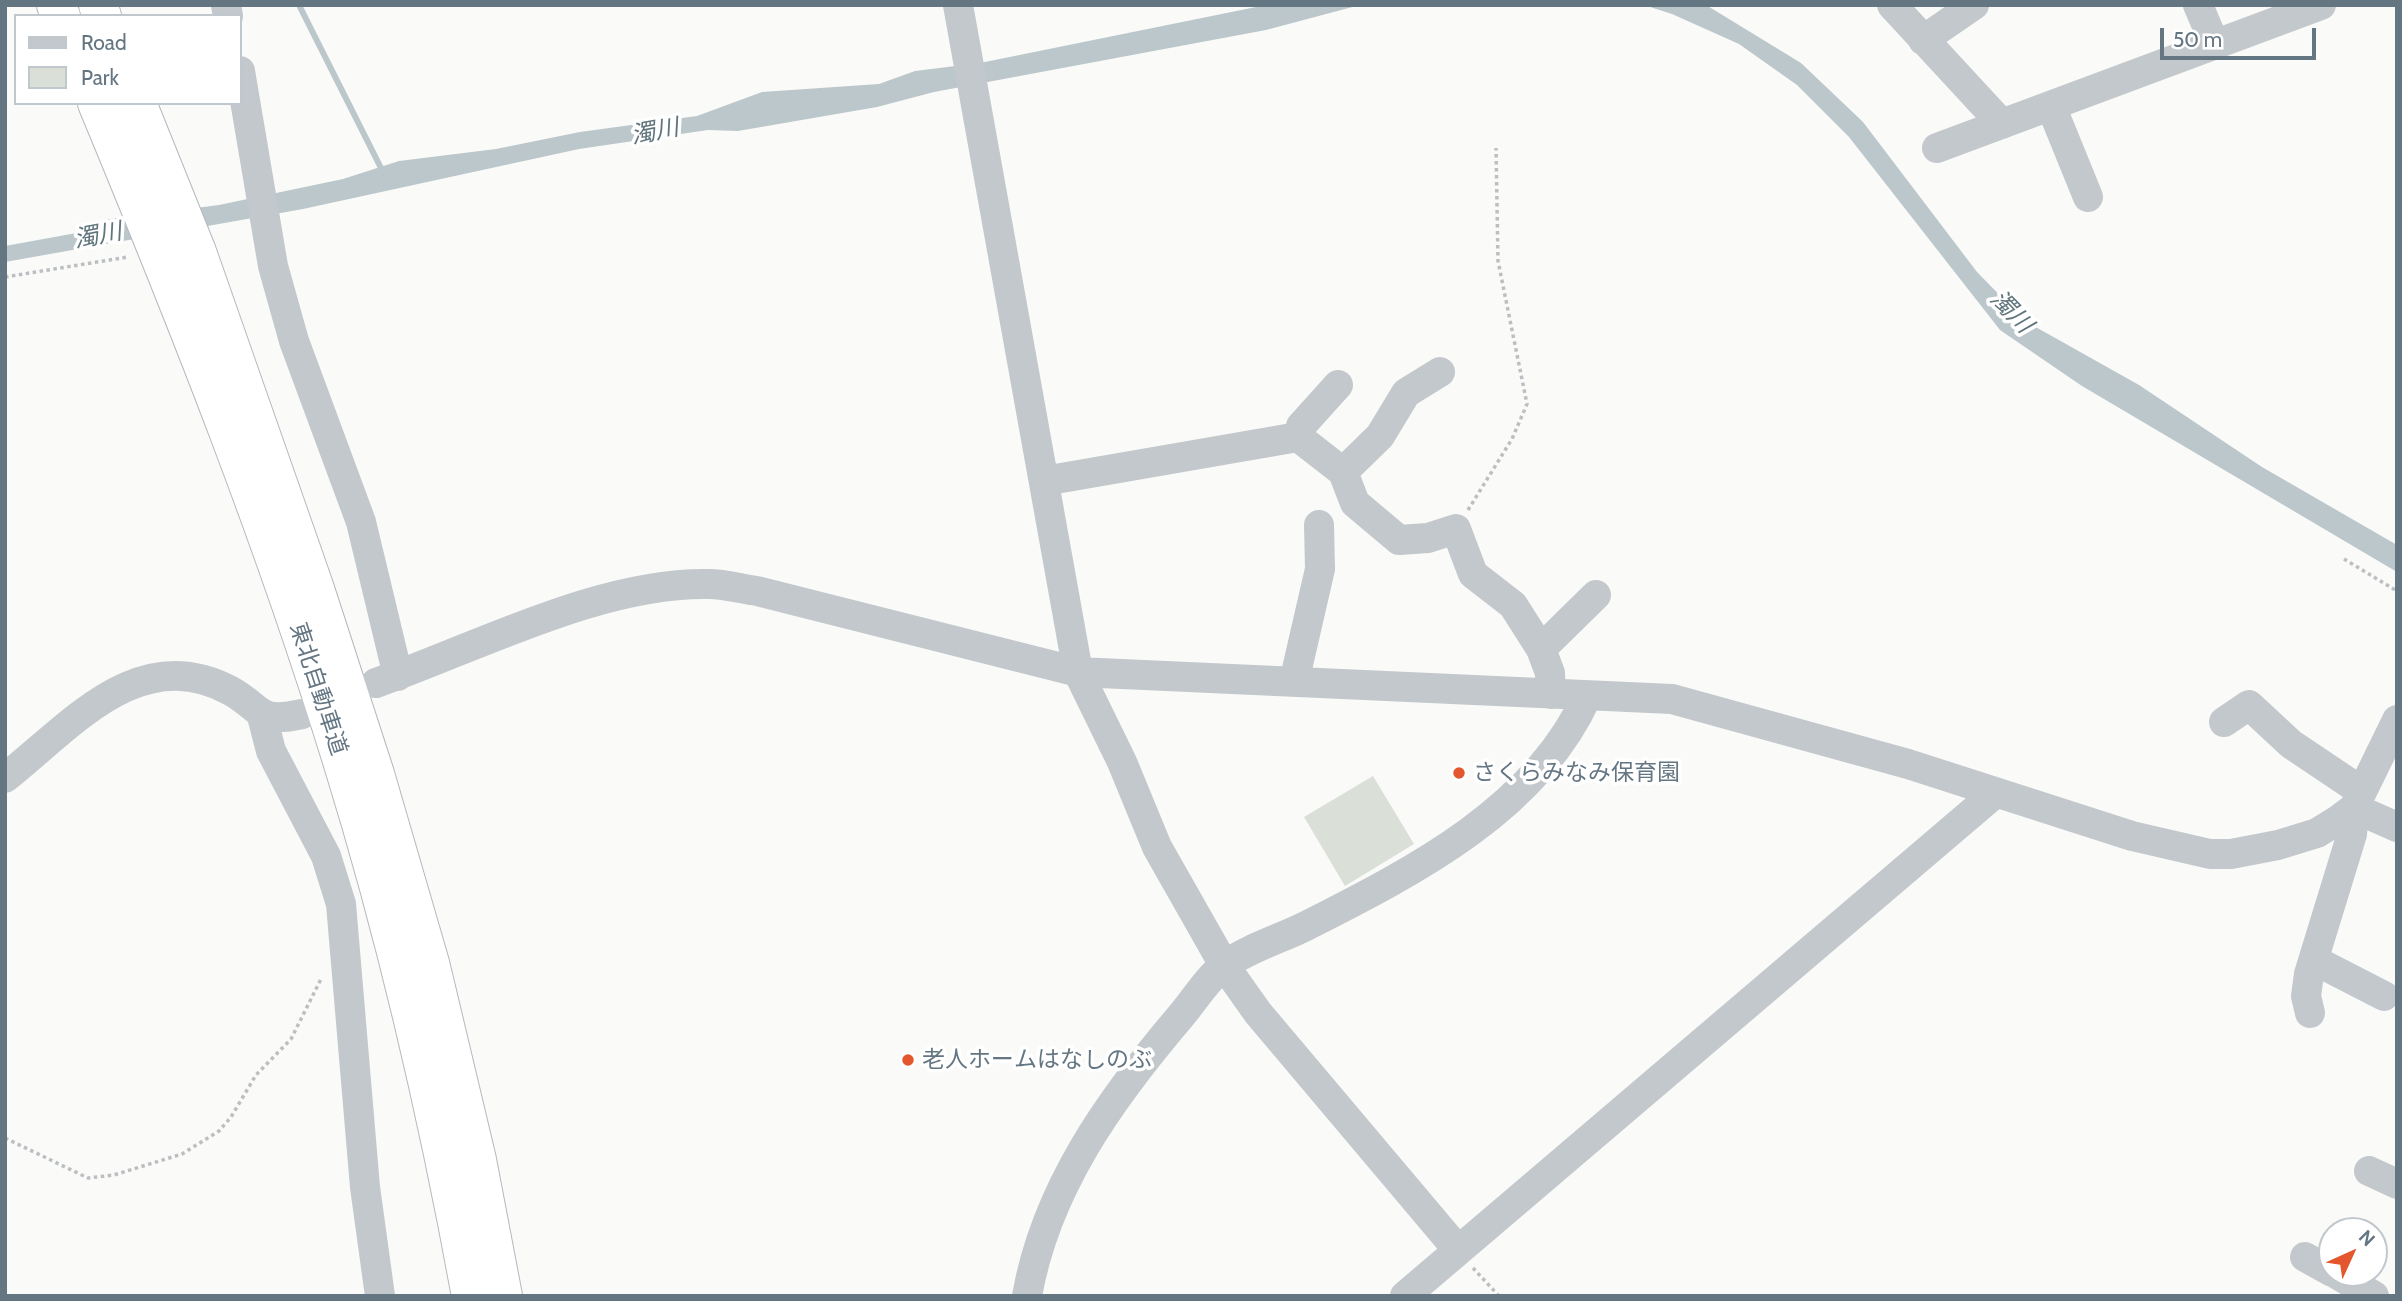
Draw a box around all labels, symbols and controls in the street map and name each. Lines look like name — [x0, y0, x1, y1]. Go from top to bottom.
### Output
legend — [14, 14, 242, 105]
scale bar — [2164, 14, 2320, 58]
text: 50 m — [2173, 27, 2222, 52]
text: Road — [81, 30, 127, 55]
text: Park — [81, 65, 119, 90]
water label: 濁川 — [629, 113, 681, 151]
water label: 濁川 — [72, 217, 124, 255]
water label: 濁川 — [1984, 285, 2038, 339]
street label: 東北自動車道 — [284, 619, 352, 759]
place label: さくらみなみ保育園 — [1473, 759, 1680, 787]
marker: さくらみなみ保育園 — [1451, 765, 1467, 781]
place label: 老人ホームはなしのぶ — [922, 1046, 1152, 1074]
marker: 老人ホームはなしのぶ — [900, 1052, 916, 1068]
north arrow — [2318, 1217, 2388, 1287]
text: N — [2354, 1225, 2380, 1251]

